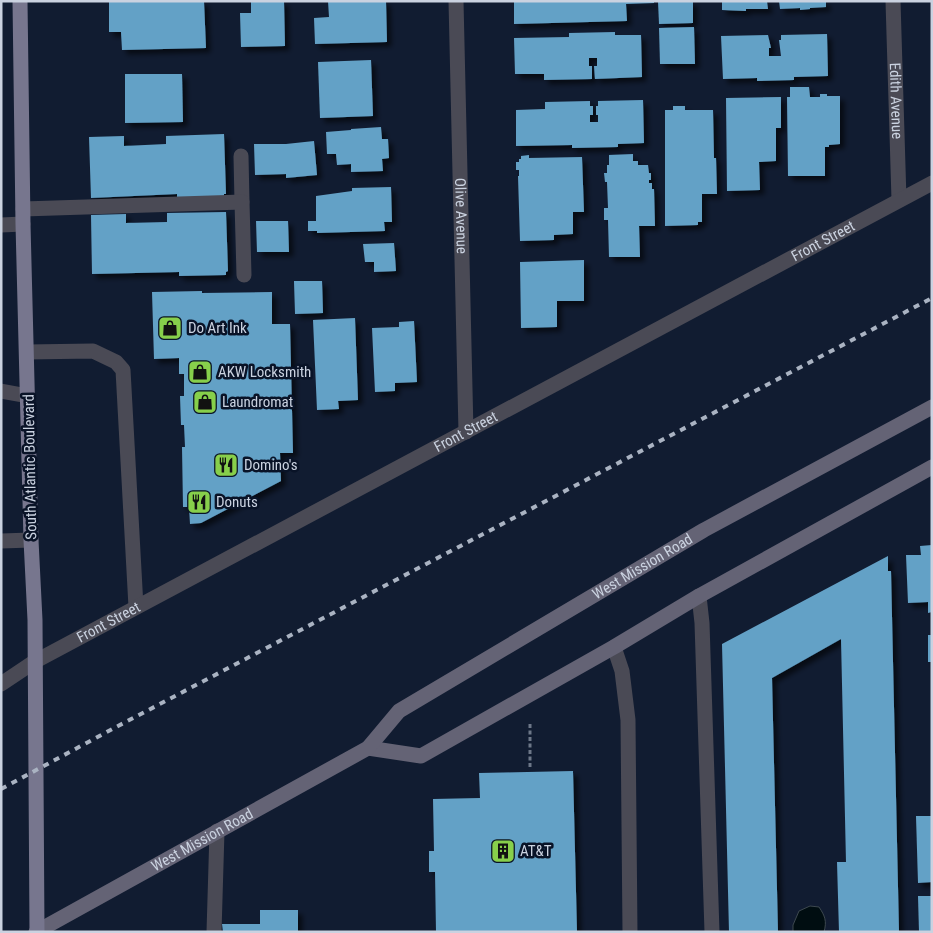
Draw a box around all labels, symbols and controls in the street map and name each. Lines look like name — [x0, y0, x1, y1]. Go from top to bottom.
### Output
street label: Edith Avenue — [886, 62, 906, 140]
street label: Olive Avenue — [451, 178, 471, 254]
street label: Front Street — [788, 217, 858, 265]
shop icon: Do Art Ink — [157, 315, 183, 341]
place label: Do Art Ink — [188, 319, 247, 337]
shop icon: AKW Locksmith — [187, 359, 213, 385]
place label: AKW Locksmith — [218, 363, 311, 381]
shop icon: Laundromat — [192, 389, 218, 415]
place label: Laundromat — [222, 393, 293, 411]
street label: South Atlantic Boulevard — [20, 394, 40, 540]
street label: Front Street — [431, 407, 501, 456]
restaurant icon: Domino's — [213, 452, 239, 478]
place label: Domino's — [244, 456, 298, 474]
restaurant icon: Donuts — [186, 489, 212, 515]
place label: Donuts — [216, 493, 258, 511]
street label: West Mission Road — [589, 530, 696, 603]
street label: Front Street — [74, 598, 143, 647]
street label: West Mission Road — [148, 805, 256, 875]
building icon: AT&T — [490, 838, 516, 864]
place label: AT&T — [520, 842, 552, 860]

